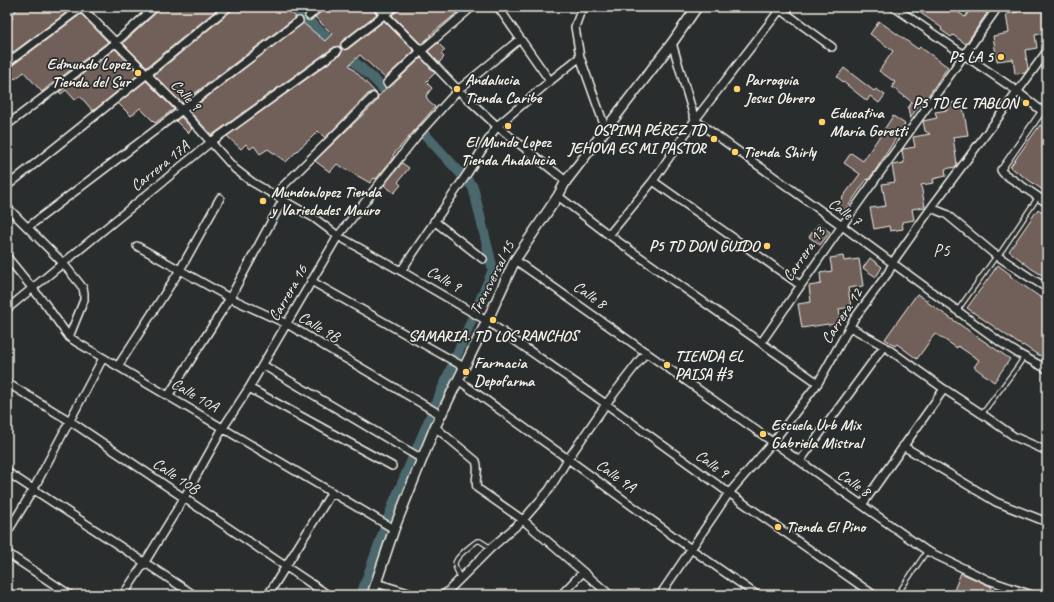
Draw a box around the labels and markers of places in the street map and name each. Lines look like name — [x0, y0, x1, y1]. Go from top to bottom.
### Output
place label: P5 LA 5 — [949, 47, 995, 67]
marker: P5 LA 5 — [996, 52, 1006, 62]
place label: Edmundo Lopez Tienda del Sur — [47, 54, 132, 92]
marker: Edmundo Lopez Tienda del Sur — [133, 68, 143, 78]
place label: Andalucia Tienda Caribe — [465, 70, 543, 108]
place label: Parroquia Jesus Obrero — [744, 70, 815, 108]
marker: Andalucia Tienda Caribe — [452, 84, 462, 94]
marker: Parroquia Jesus Obrero — [732, 84, 742, 94]
place label: P5 TD EL TABLON — [913, 93, 1021, 113]
marker: P5 TD EL TABLON — [1021, 98, 1031, 108]
place label: Educativa María Goretti — [830, 103, 909, 141]
marker: Educativa María Goretti — [817, 117, 827, 127]
place label: OSPINA PÉREZ TD JEHOVA ES MI PASTOR — [567, 120, 708, 158]
marker: El Mundo Lopez Tienda Andalucia — [503, 121, 513, 131]
place label: El Mundo Lopez Tienda Andalucia — [461, 132, 557, 170]
marker: OSPINA PÉREZ TD JEHOVA ES MI PASTOR — [709, 134, 719, 144]
place label: Tienda Shirly — [743, 142, 817, 162]
marker: Tienda Shirly — [730, 147, 740, 157]
place label: Mundonlopez Tienda y Variedades Mauro — [269, 182, 383, 220]
marker: Mundonlopez Tienda y Variedades Mauro — [258, 196, 268, 206]
place label: P5 TD DON GUIDO — [649, 236, 761, 256]
marker: P5 TD DON GUIDO — [762, 241, 772, 251]
marker: SAMARIA. TD LOS RANCHOS — [488, 315, 498, 325]
place label: SAMARIA. TD LOS RANCHOS — [408, 326, 581, 346]
place label: TIENDA EL PAISA #3 — [675, 346, 744, 384]
place label: Farmacia Depofarma — [474, 353, 536, 391]
marker: TIENDA EL PAISA #3 — [662, 360, 672, 370]
marker: Farmacia Depofarma — [461, 367, 471, 377]
place label: Escuela Urb Mix Gabriela Mistral — [771, 415, 865, 453]
marker: Escuela Urb Mix Gabriela Mistral — [758, 429, 768, 439]
place label: Tienda El Pino — [786, 517, 868, 537]
marker: Tienda El Pino — [773, 522, 783, 532]

